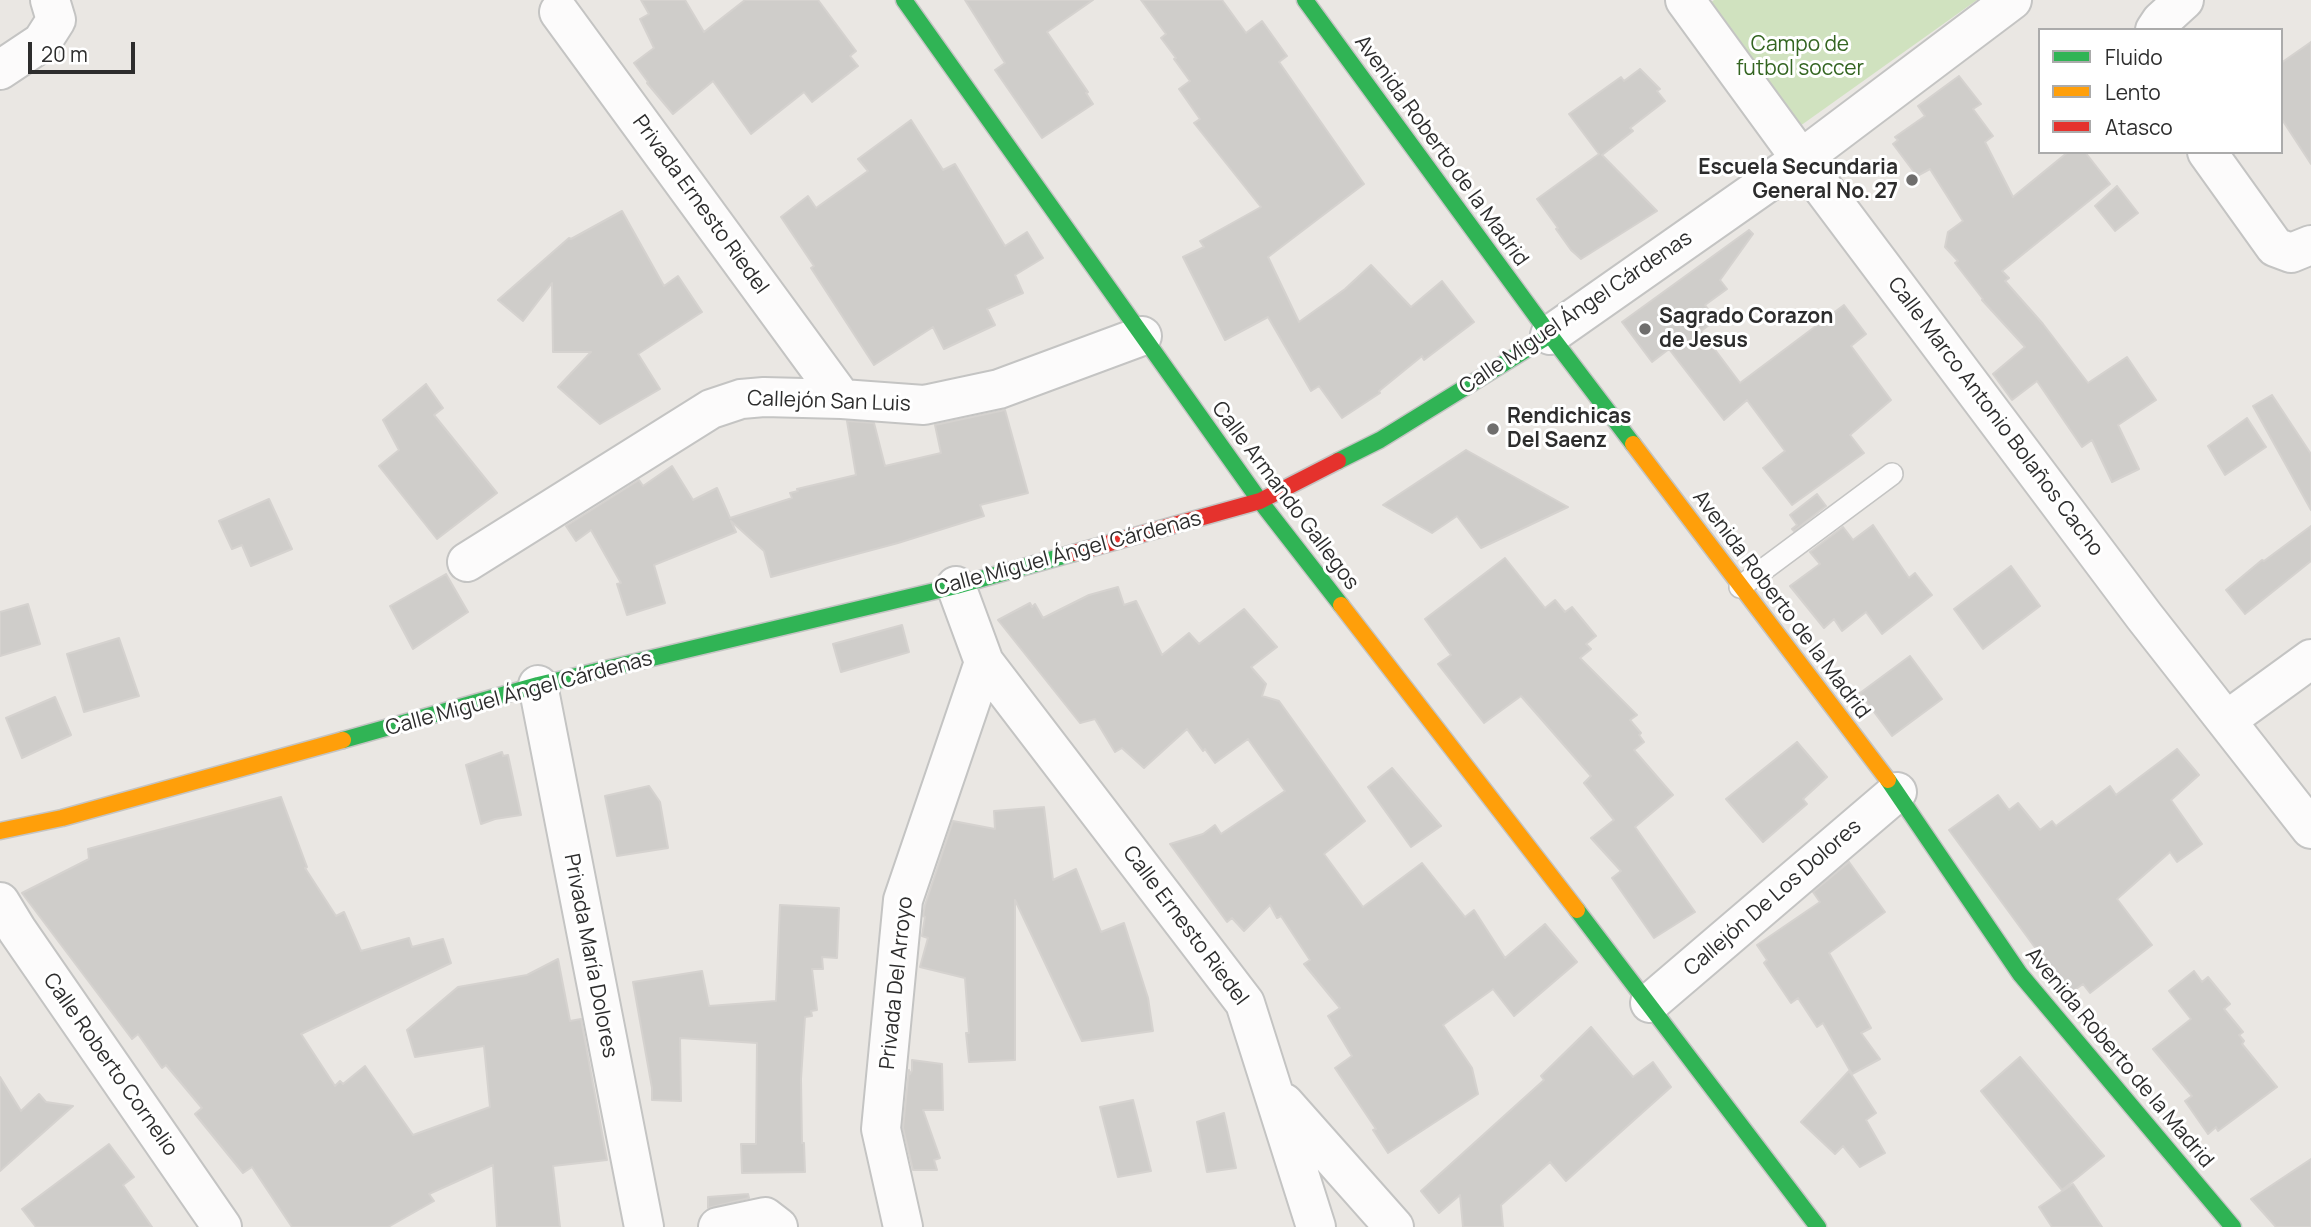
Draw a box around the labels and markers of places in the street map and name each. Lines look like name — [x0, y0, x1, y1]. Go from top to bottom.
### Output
place label: Escuela Secundaria General No. 27 — [1698, 155, 1898, 205]
marker: Escuela Secundaria General No. 27 — [1904, 172, 1920, 188]
place label: Sagrado Corazon de Jesus — [1659, 304, 1833, 354]
marker: Sagrado Corazon de Jesus — [1637, 321, 1653, 337]
place label: Rendichicas Del Saenz — [1507, 404, 1631, 454]
marker: Rendichicas Del Saenz — [1485, 421, 1501, 437]

